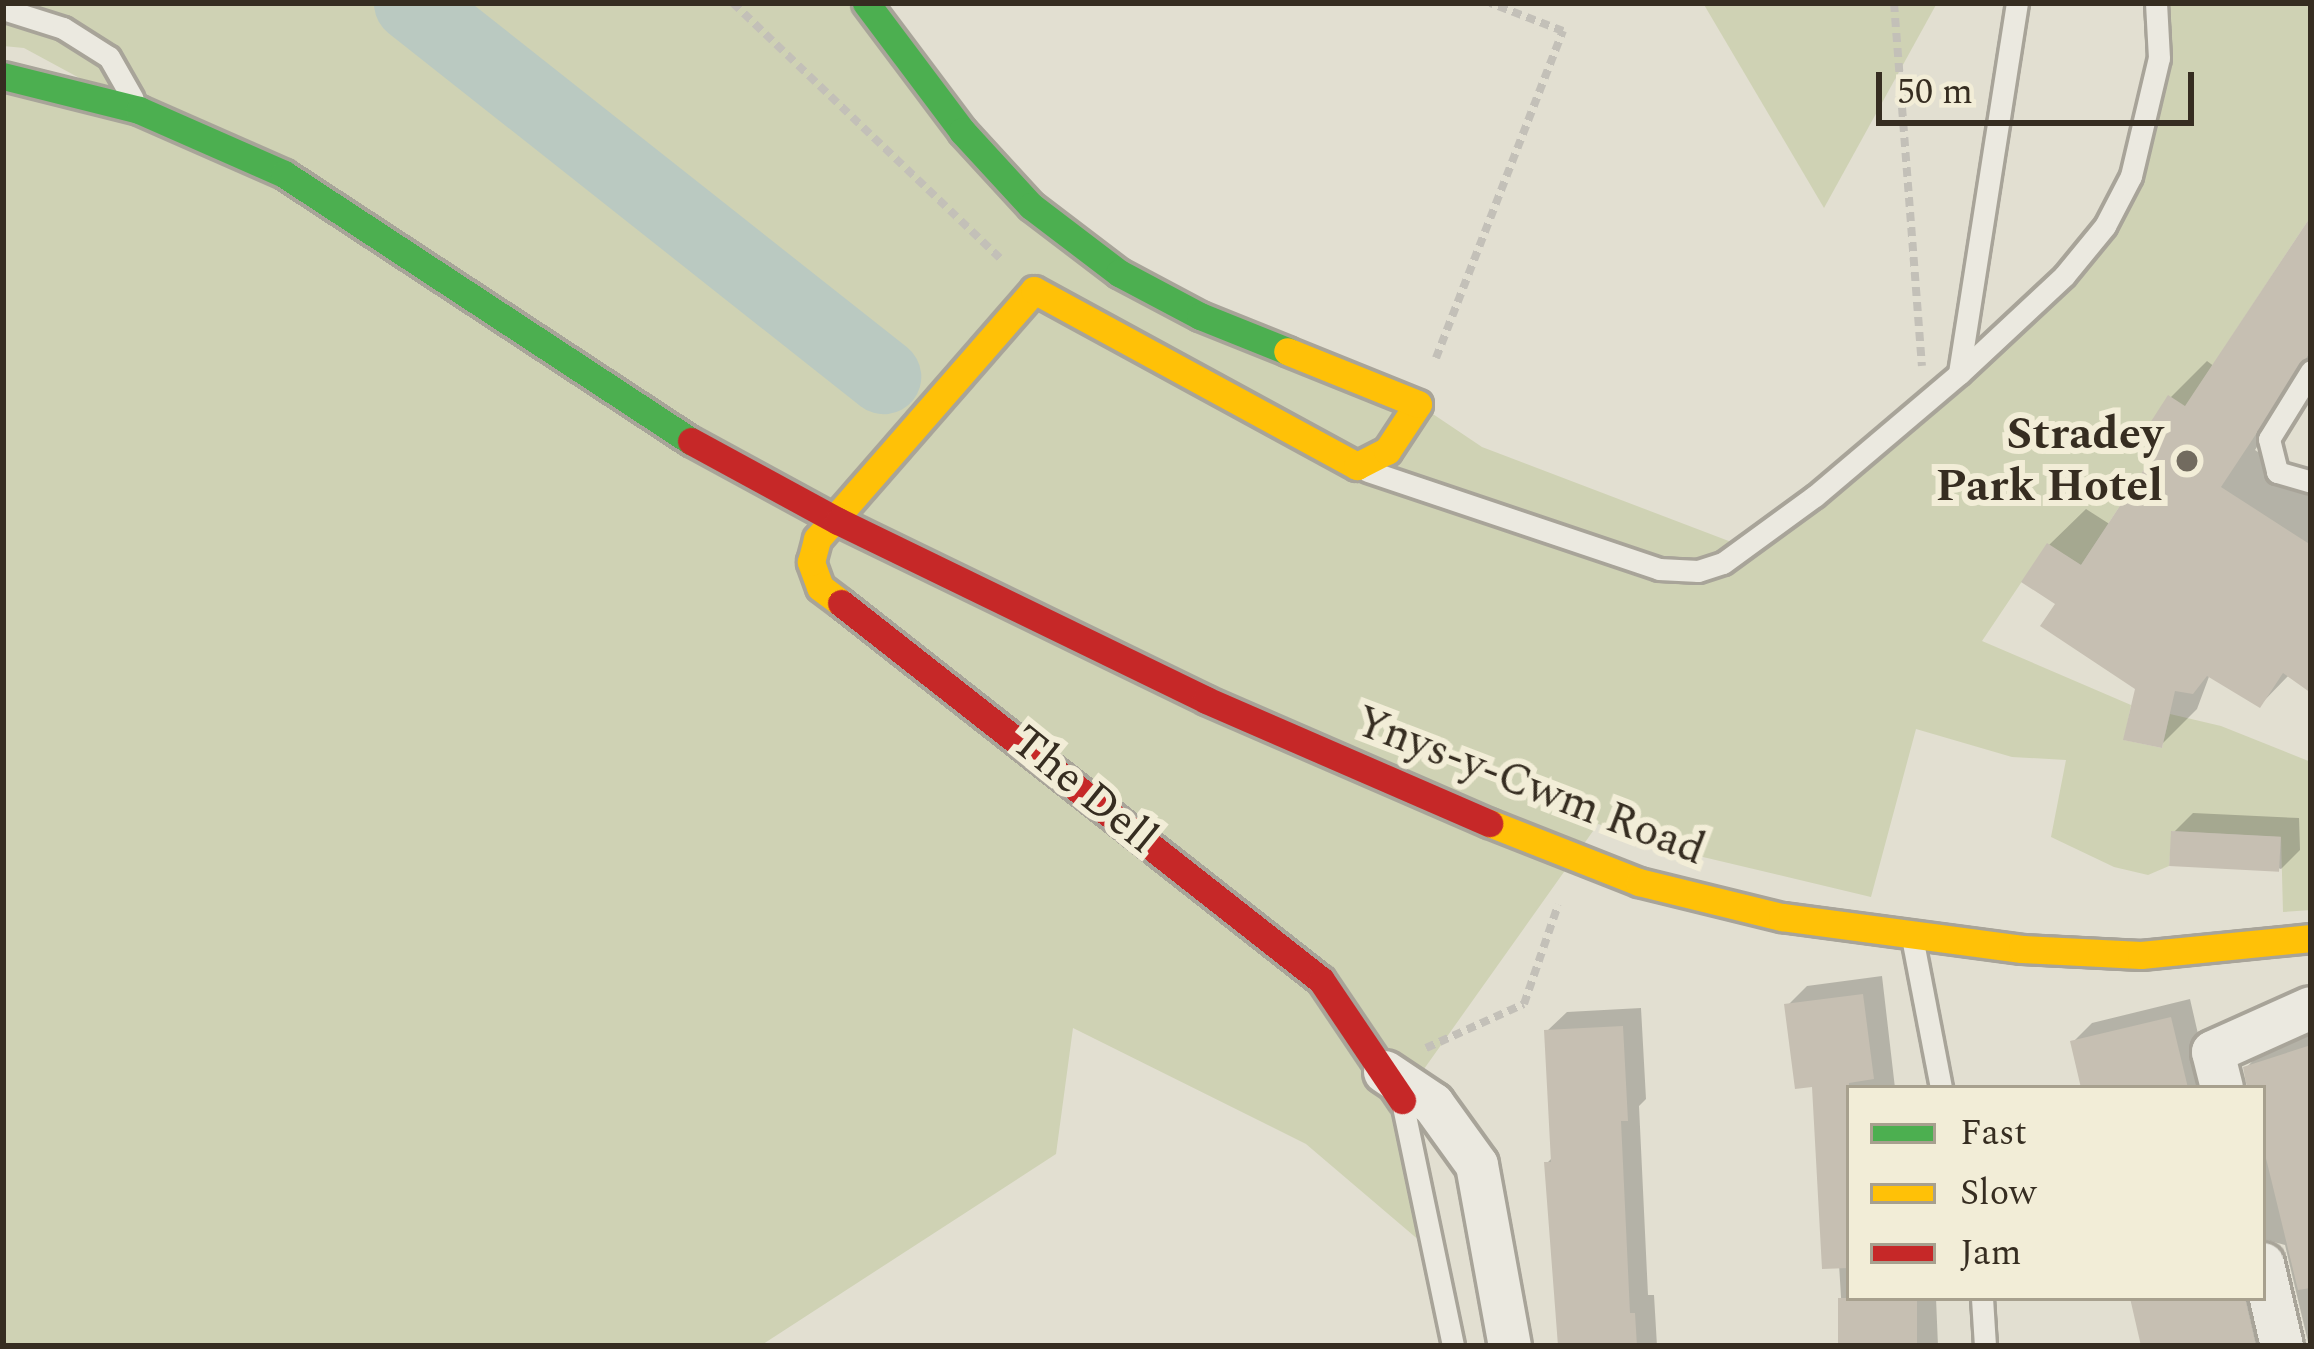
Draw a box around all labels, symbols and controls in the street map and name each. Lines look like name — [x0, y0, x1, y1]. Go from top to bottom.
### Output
scale bar — [1882, 48, 2200, 122]
text: 50 m — [1897, 65, 1973, 120]
place label: Stradey Park Hotel — [1936, 408, 2163, 514]
marker: Stradey Park Hotel — [2174, 448, 2200, 474]
street label: Ynys-y-Cwm Road — [1348, 694, 1712, 878]
street label: The Dell — [1000, 715, 1168, 865]
legend — [1846, 1085, 2266, 1301]
text: Fast — [1960, 1106, 2027, 1161]
text: Slow — [1960, 1166, 2036, 1221]
text: Jam — [1960, 1226, 2022, 1281]

